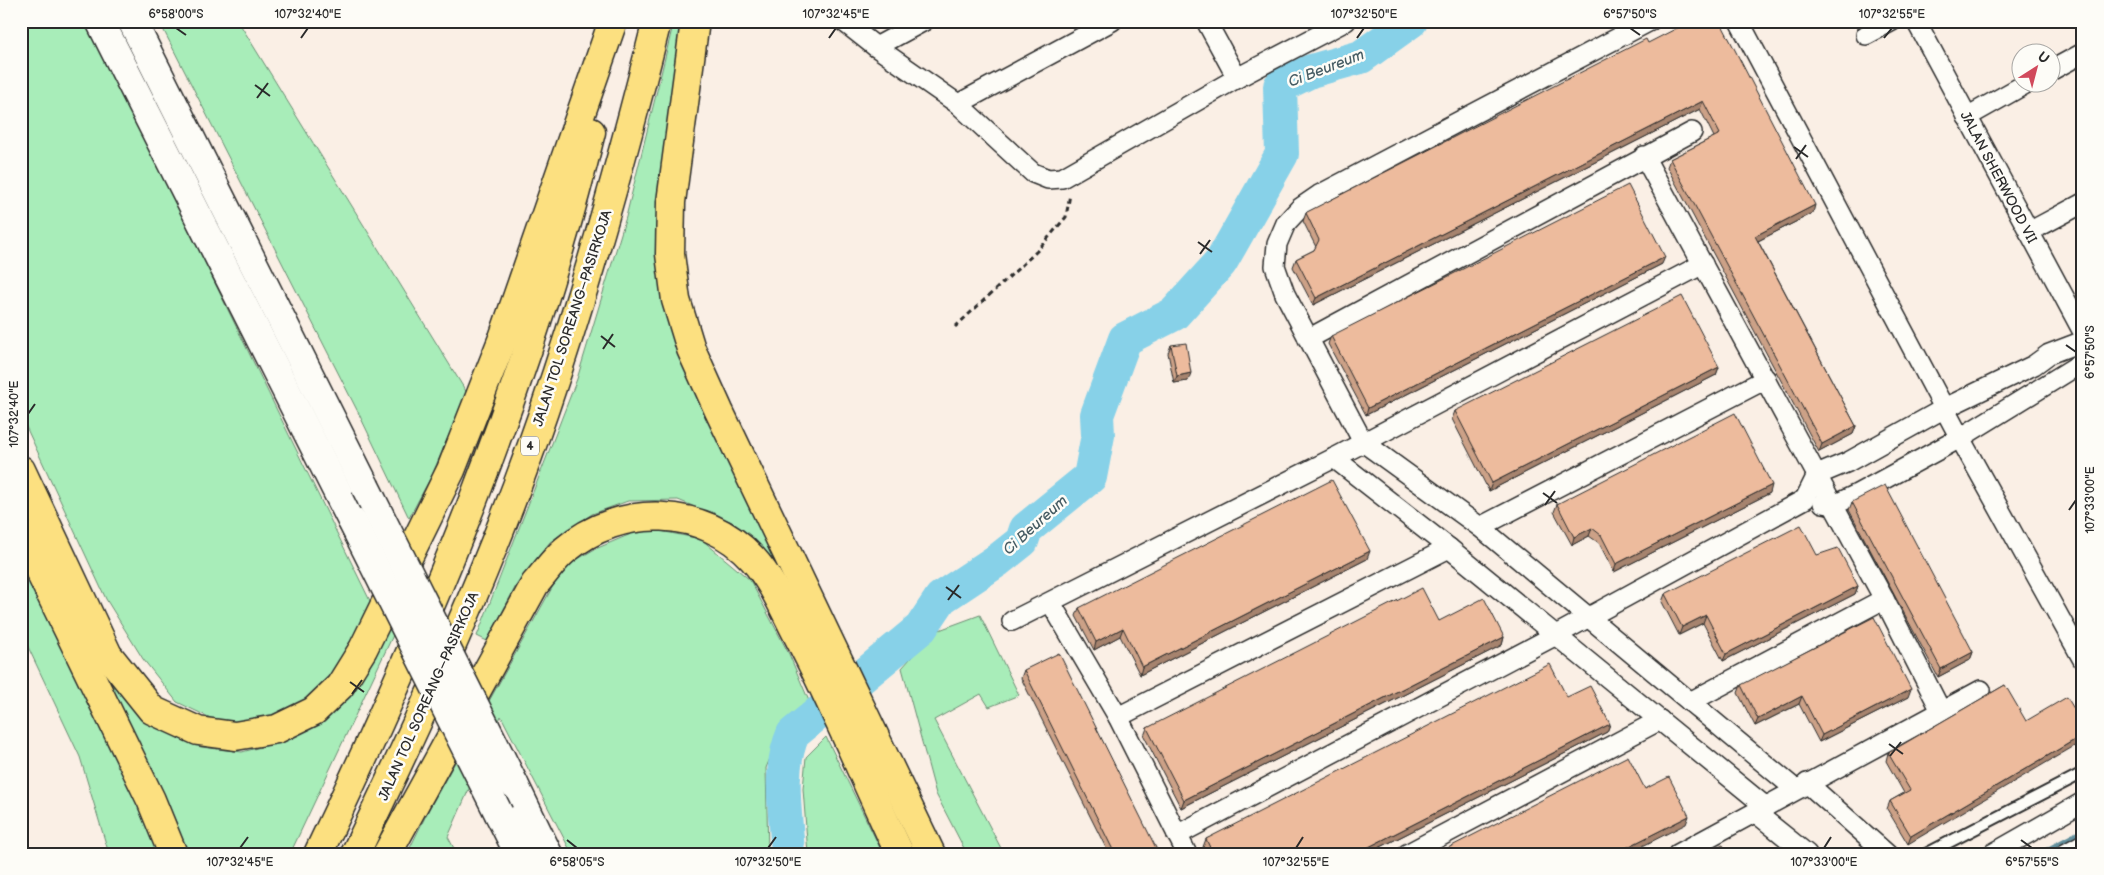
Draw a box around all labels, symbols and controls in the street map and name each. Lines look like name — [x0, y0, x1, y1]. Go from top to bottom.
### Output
text: 6°58'00"S — [148, 7, 204, 22]
text: 107°32'40"E — [274, 7, 342, 22]
text: 107°32'45"E — [803, 7, 870, 22]
text: 107°32'50"E — [1331, 7, 1397, 22]
text: 6°57'50"S — [1603, 7, 1657, 22]
text: 107°32'55"E — [1859, 7, 1925, 22]
north arrow — [2012, 42, 2062, 92]
water label: Ci Beureum — [1285, 45, 1367, 92]
text: U — [2034, 48, 2052, 68]
street label: JALAN SHERWOOD VII — [1957, 108, 2041, 246]
street label: JALAN TOL SOREANG–PASIRKOJA — [529, 207, 616, 429]
text: 6°57'50"S — [2083, 325, 2098, 379]
text: 107°32'40"E — [7, 380, 22, 448]
road number: 4 — [521, 436, 539, 456]
text: 107°33'00"E — [2083, 466, 2098, 534]
water label: Ci Beureum — [999, 492, 1071, 559]
street label: JALAN TOL SOREANG–PASIRKOJA — [375, 589, 482, 803]
text: 107°32'45"E — [207, 855, 274, 870]
text: 6°58'05"S — [550, 855, 604, 870]
text: 107°32'50"E — [735, 855, 801, 870]
text: 107°32'55"E — [1263, 855, 1329, 870]
text: 107°33'00"E — [1790, 855, 1858, 870]
text: 6°57'55"S — [2005, 855, 2059, 870]

